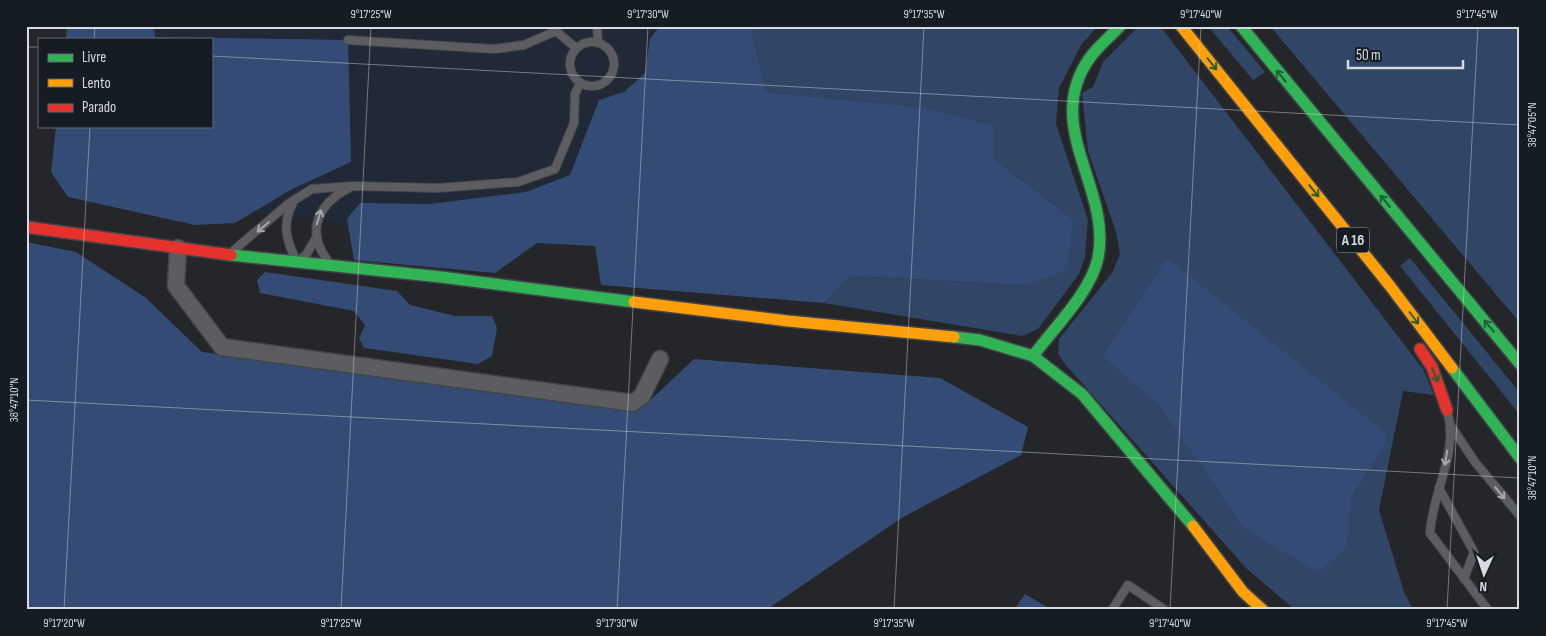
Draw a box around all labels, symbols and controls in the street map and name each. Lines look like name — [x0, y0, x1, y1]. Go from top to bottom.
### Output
text: 9°17'25"W — [350, 7, 392, 22]
text: 9°17'30"W — [627, 7, 669, 22]
text: 9°17'35"W — [903, 7, 945, 22]
text: 9°17'40"W — [1180, 7, 1222, 22]
text: 9°17'45"W — [1456, 7, 1498, 22]
legend — [38, 38, 212, 128]
scale bar — [1348, 38, 1464, 70]
text: 50 m — [1356, 46, 1381, 65]
text: Livre — [82, 48, 106, 67]
one-way arrow — [1206, 57, 1217, 70]
one-way arrow — [1276, 70, 1287, 83]
text: Lento — [82, 74, 111, 93]
text: Parado — [82, 98, 116, 117]
text: 38°47'05"N — [1525, 102, 1540, 148]
one-way arrow — [1308, 184, 1319, 197]
one-way arrow — [1379, 195, 1391, 208]
one-way arrow — [315, 209, 325, 225]
one-way arrow — [257, 222, 270, 233]
road number: A 16 — [1337, 228, 1369, 252]
one-way arrow — [1409, 311, 1420, 324]
one-way arrow — [1483, 320, 1494, 333]
one-way arrow — [1431, 367, 1440, 382]
text: 38°47'10"N — [7, 378, 22, 422]
one-way arrow — [1441, 449, 1451, 465]
text: 38°47'10"N — [1525, 456, 1540, 500]
one-way arrow — [1495, 486, 1506, 499]
north arrow — [1458, 548, 1508, 598]
text: N — [1479, 578, 1488, 595]
text: 9°17'20"W — [43, 616, 85, 631]
text: 9°17'25"W — [320, 616, 362, 631]
text: 9°17'30"W — [596, 616, 638, 631]
text: 9°17'35"W — [873, 616, 915, 631]
text: 9°17'40"W — [1149, 616, 1191, 631]
text: 9°17'45"W — [1426, 616, 1468, 631]

